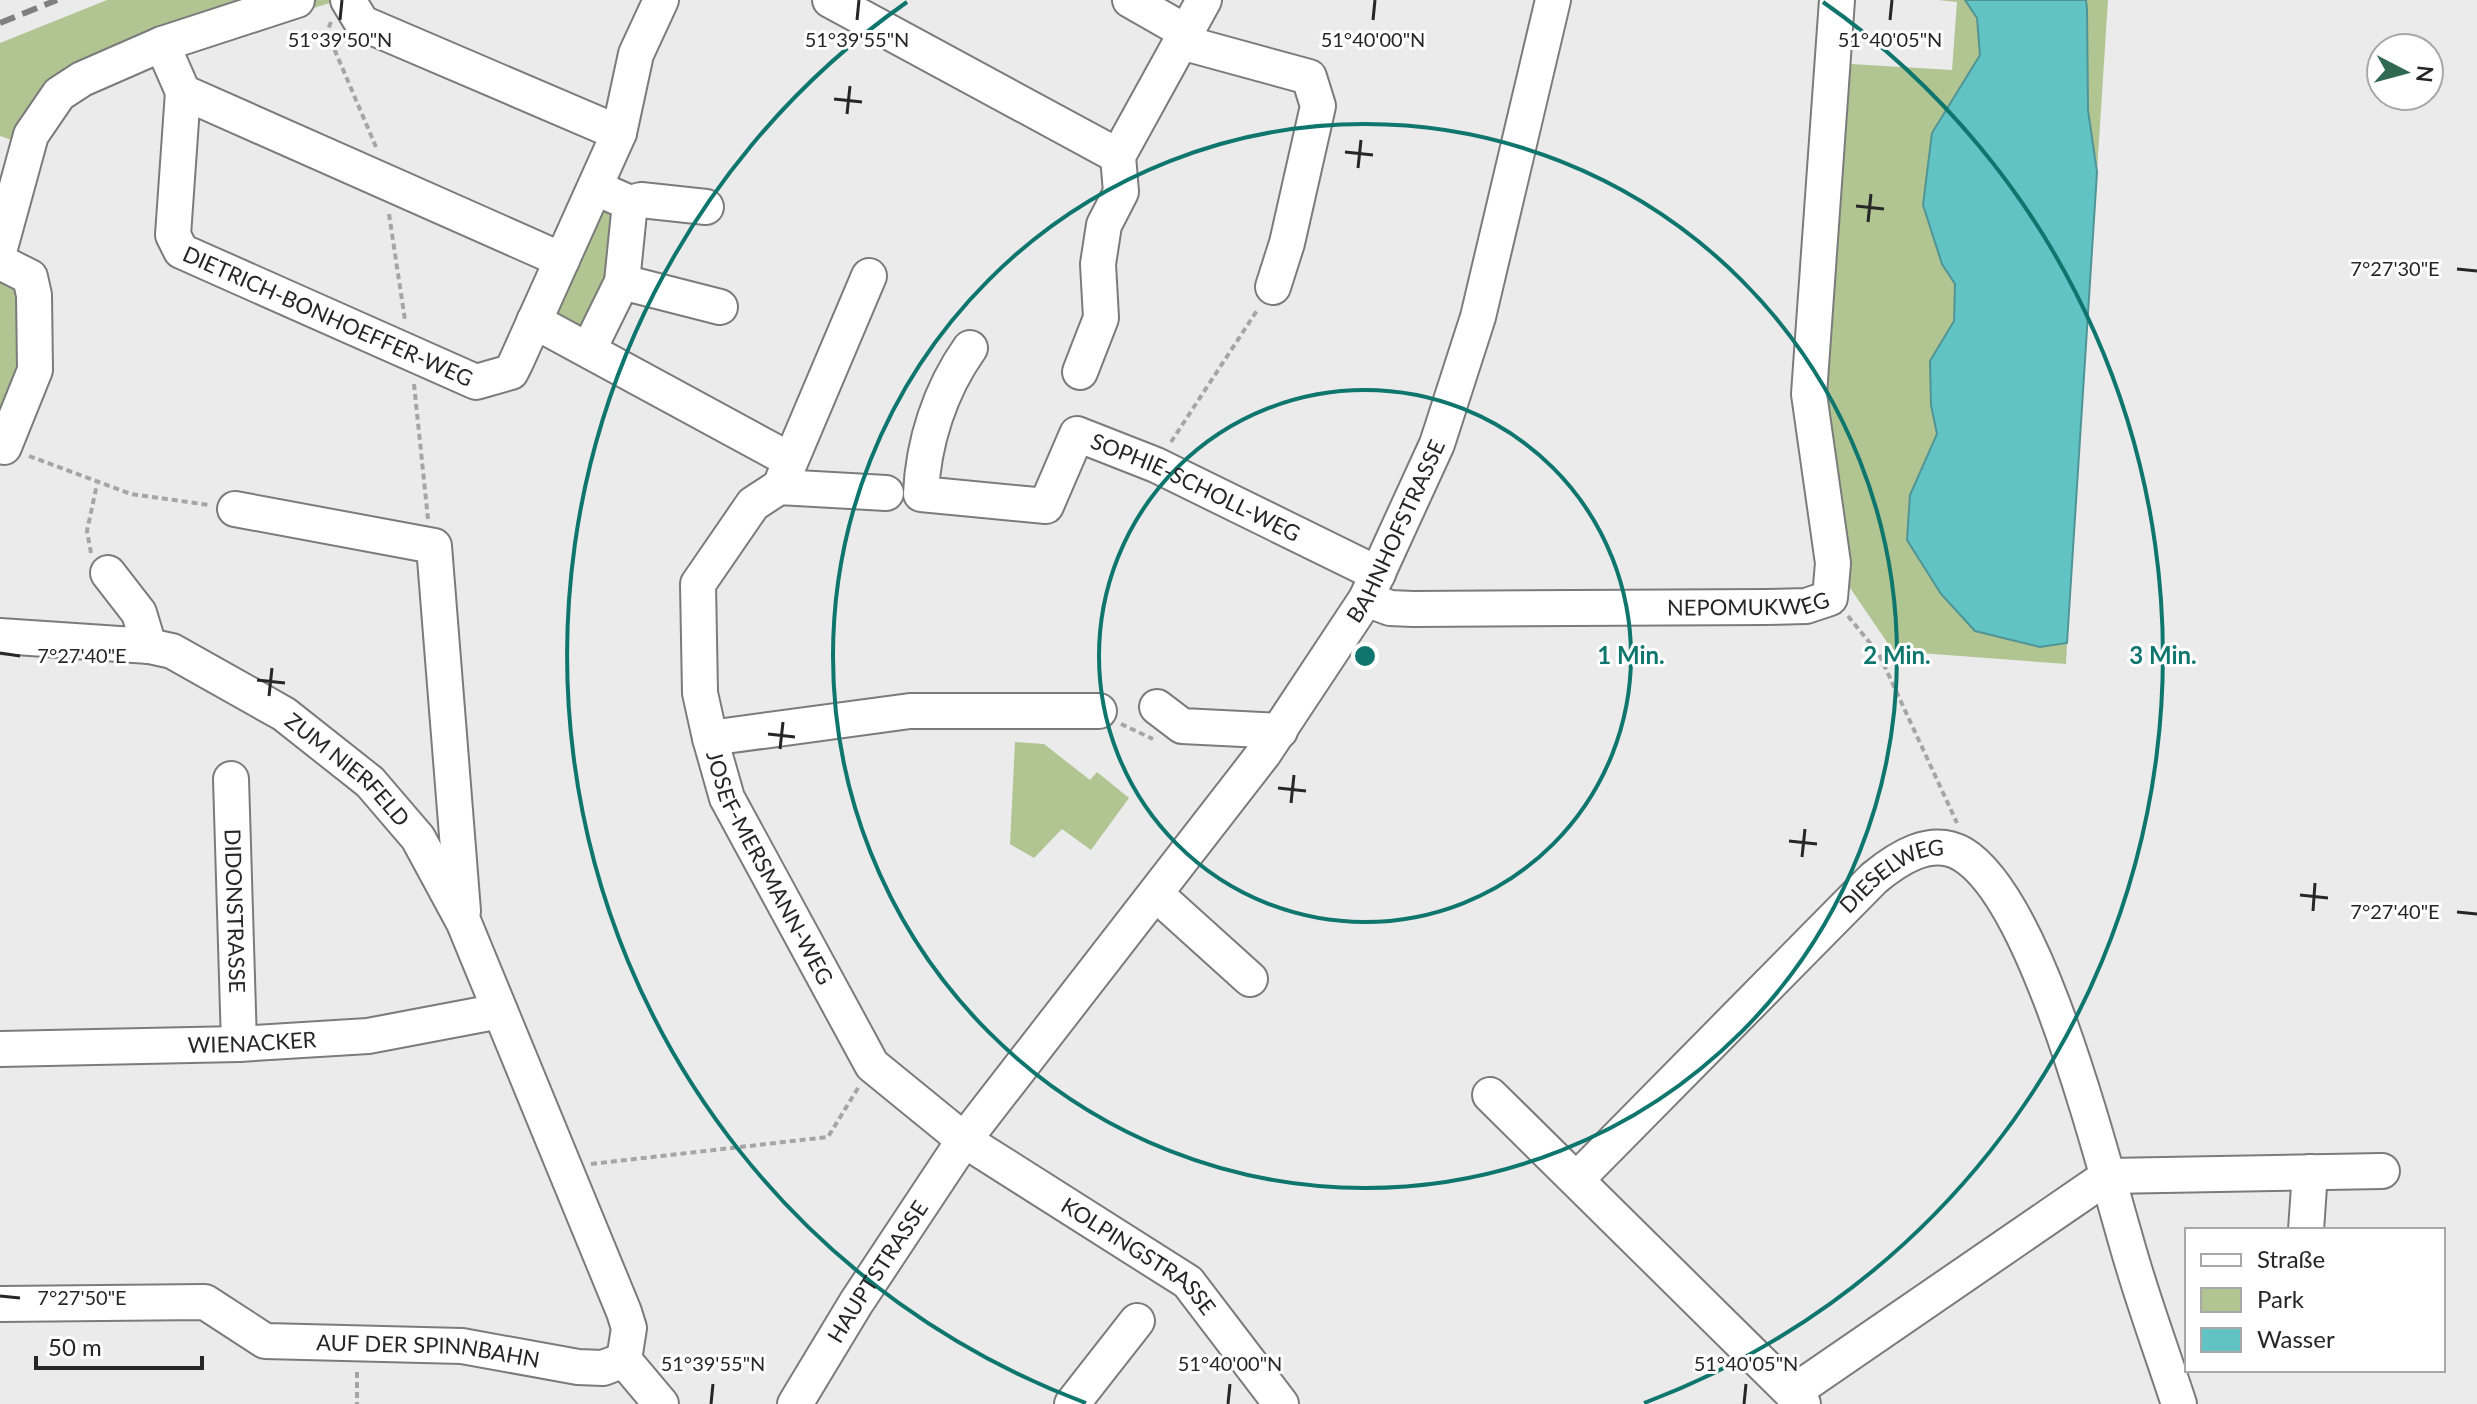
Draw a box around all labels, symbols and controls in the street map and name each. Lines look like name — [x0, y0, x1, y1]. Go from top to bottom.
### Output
text: 51°39'50"N — [288, 27, 392, 51]
text: 51°39'55"N — [805, 27, 909, 51]
text: 51°40'00"N — [1321, 27, 1425, 51]
text: 51°40'05"N — [1838, 27, 1942, 51]
north arrow — [2365, 32, 2445, 112]
text: N — [2411, 64, 2440, 84]
street label: DIETRICH-BONHOEFFER-WEG — [179, 240, 477, 392]
text: 7°27'30"E — [2350, 256, 2440, 280]
street label: SOPHIE-SCHOLL-WEG — [1087, 427, 1305, 547]
street label: BAHNHOFSTRASSE — [1340, 435, 1450, 627]
street label: NEPOMUKWEG — [1667, 585, 1833, 621]
text: 1 Min. — [1597, 640, 1665, 669]
text: 2 Min. — [1863, 640, 1931, 669]
text: 3 Min. — [2129, 640, 2197, 669]
centre of rings — [1351, 642, 1379, 670]
text: 7°27'40"E — [37, 643, 127, 667]
street label: ZUM NIERFELD — [280, 706, 416, 832]
street label: JOSEF-MERSMANN-WEG — [701, 747, 840, 989]
street label: DIDONSTRASSE — [220, 828, 251, 993]
street label: DIESELWEG — [1833, 833, 1944, 918]
text: 7°27'40"E — [2350, 899, 2440, 923]
street label: WIENACKER — [187, 1025, 317, 1058]
street label: KOLPINGSTRASSE — [1056, 1191, 1222, 1320]
street label: HAUPTSTRASSE — [821, 1195, 933, 1347]
legend — [2185, 1228, 2445, 1372]
text: Straße — [2257, 1244, 2325, 1273]
text: Park — [2257, 1284, 2305, 1313]
text: 7°27'50"E — [37, 1285, 127, 1309]
scale bar — [36, 1320, 202, 1370]
text: Wasser — [2257, 1324, 2335, 1353]
street label: AUF DER SPINNBAHN — [316, 1328, 542, 1373]
text: 50 m — [48, 1332, 102, 1361]
text: 51°39'55"N — [661, 1351, 765, 1375]
text: 51°40'00"N — [1178, 1351, 1282, 1375]
text: 51°40'05"N — [1694, 1351, 1798, 1375]

